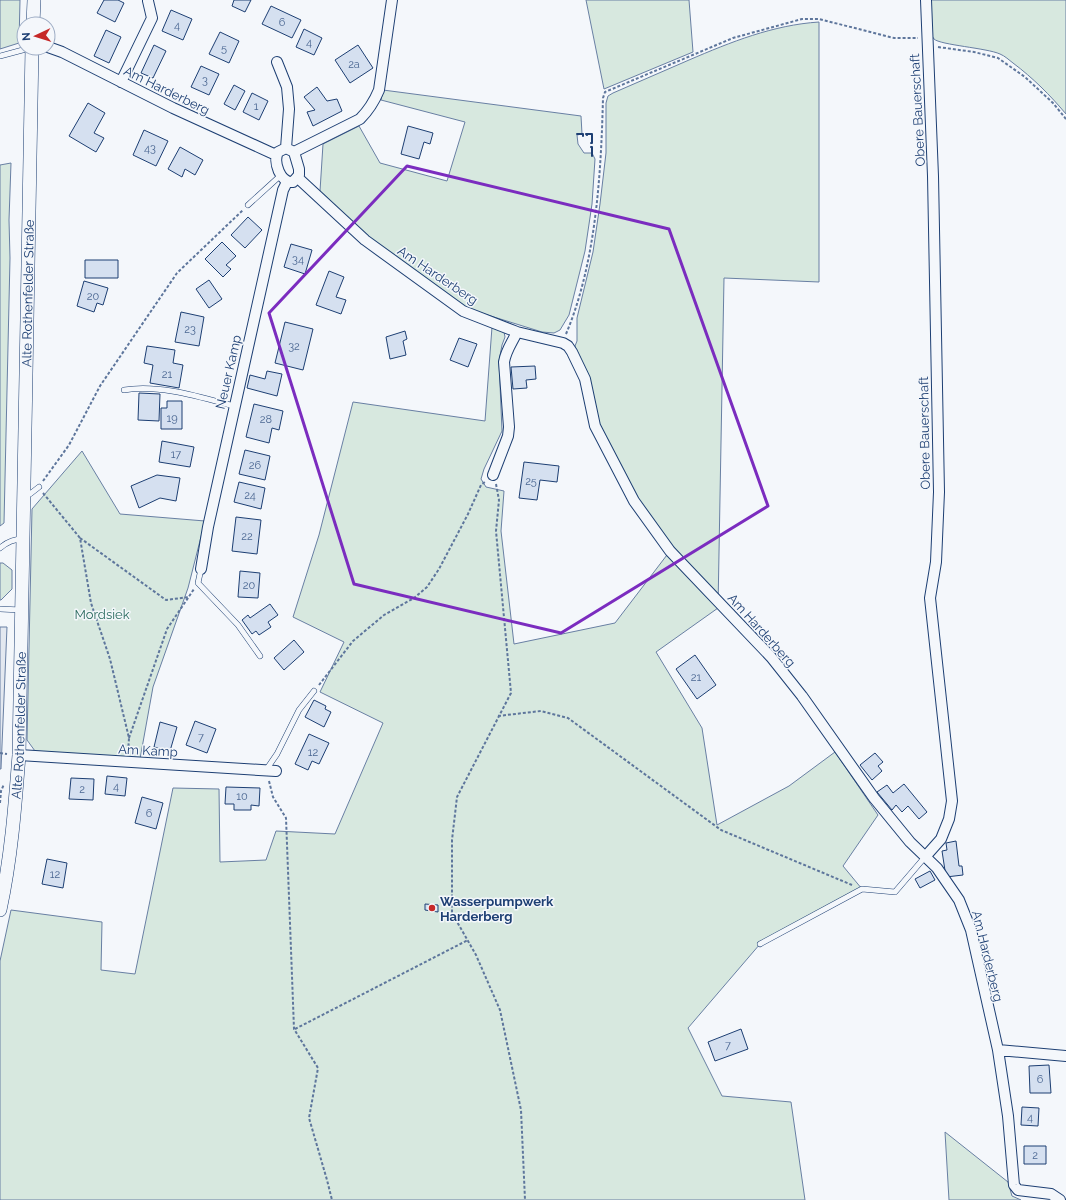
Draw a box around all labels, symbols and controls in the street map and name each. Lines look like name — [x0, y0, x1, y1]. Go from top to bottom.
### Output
north arrow — [16, 16, 56, 56]
house number: 6 — [279, 16, 286, 29]
house number: 4 — [174, 19, 180, 32]
text: N — [20, 32, 33, 41]
house number: 4 — [306, 36, 312, 49]
house number: 5 — [221, 42, 227, 55]
street label: Obere Bauerschaft — [907, 52, 928, 167]
house number: 2a — [348, 58, 360, 71]
street label: Am Harderberg — [122, 63, 212, 118]
house number: 3 — [202, 74, 208, 87]
house number: 1 — [254, 100, 259, 113]
house number: 43 — [144, 142, 156, 155]
street label: Alte Rothenfelder Straße — [19, 219, 37, 367]
street label: Am Harderberg — [395, 243, 481, 308]
house number: 34 — [292, 253, 304, 266]
house number: 20 — [87, 290, 99, 303]
house number: 23 — [184, 323, 196, 336]
street label: Neuer Kamp — [213, 333, 244, 411]
house number: 32 — [288, 340, 300, 353]
house number: 21 — [162, 368, 173, 381]
street label: Obere Bauerschaft — [916, 376, 933, 490]
house number: 19 — [166, 412, 178, 425]
house number: 28 — [260, 413, 272, 426]
house number: 17 — [171, 448, 181, 461]
house number: 26 — [249, 459, 262, 472]
house number: 25 — [525, 475, 537, 488]
house number: 24 — [244, 489, 256, 502]
house number: 22 — [241, 530, 253, 543]
house number: 20 — [243, 579, 255, 592]
street label: Am Harderberg — [725, 591, 798, 670]
park label: Mordsiek — [74, 607, 130, 622]
street label: Alte Rothenfelder Straße — [8, 651, 29, 800]
house number: 21 — [691, 671, 702, 684]
house number: 7 — [198, 731, 204, 744]
street label: Am Kamp — [118, 741, 178, 760]
house number: 12 — [308, 746, 318, 759]
house number: 4 — [113, 780, 119, 793]
house number: 2 — [79, 783, 85, 796]
house number: 10 — [236, 790, 248, 803]
house number: 6 — [146, 807, 153, 820]
house number: 12 — [50, 868, 60, 881]
place label: Wasserpumpwerk Harderberg — [440, 894, 554, 924]
marker: Wasserpumpwerk Harderberg — [427, 903, 437, 913]
street label: Am Harderberg — [969, 909, 1006, 1003]
house number: 7 — [725, 1039, 731, 1052]
house number: 6 — [1037, 1073, 1044, 1086]
house number: 4 — [1027, 1111, 1033, 1124]
house number: 2 — [1032, 1149, 1038, 1162]

